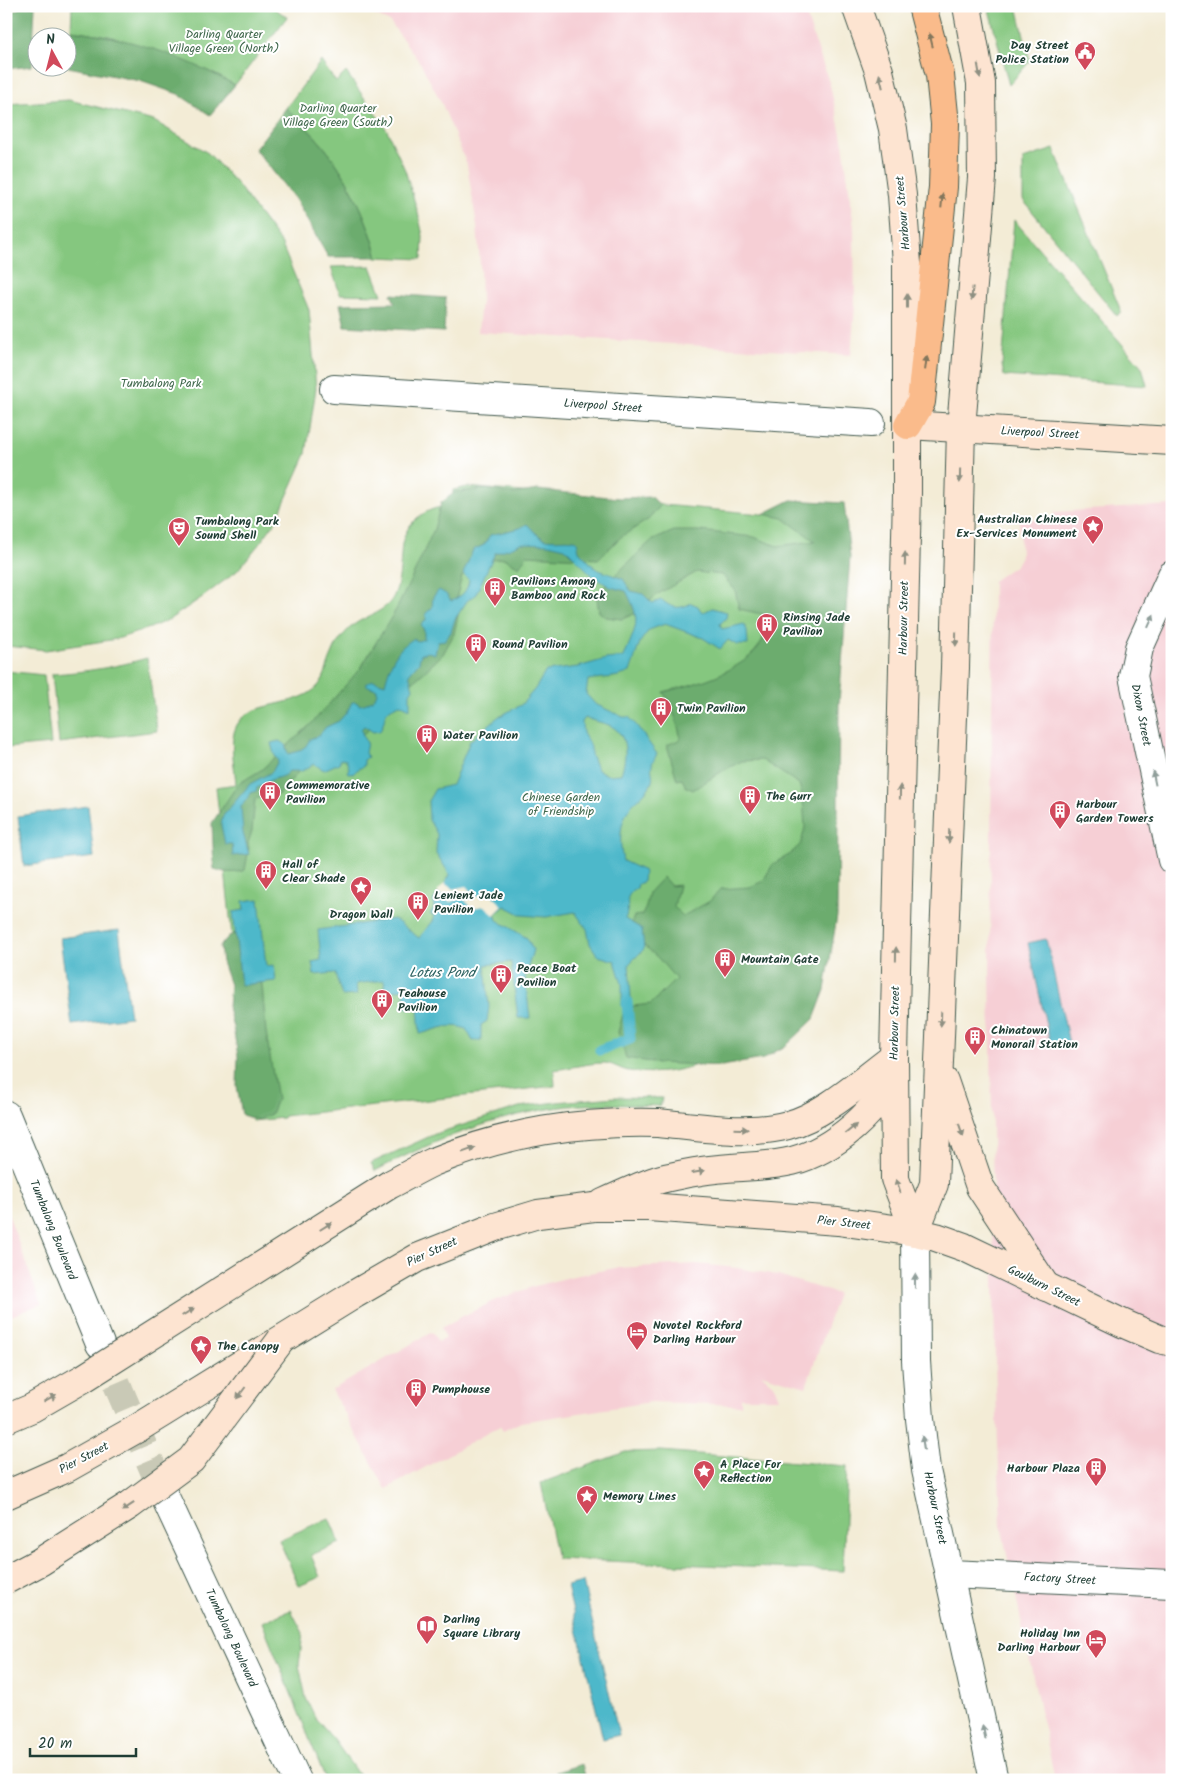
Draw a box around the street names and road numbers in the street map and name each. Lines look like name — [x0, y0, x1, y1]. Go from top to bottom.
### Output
street label: Harbour Street — [890, 175, 916, 251]
street label: Liverpool Street — [563, 394, 643, 418]
street label: Liverpool Street — [1000, 421, 1080, 445]
street label: Harbour Street — [894, 580, 914, 655]
street label: Dixon Street — [1126, 682, 1156, 748]
street label: Harbour Street — [885, 985, 905, 1060]
street label: Tumbalong Boulevard — [24, 1177, 82, 1284]
street label: Pier Street — [816, 1211, 872, 1235]
street label: Pier Street — [404, 1232, 461, 1272]
street label: Goulburn Street — [1004, 1260, 1084, 1312]
street label: Pier Street — [56, 1437, 113, 1479]
street label: Harbour Street — [918, 1470, 952, 1547]
street label: Factory Street — [1023, 1568, 1097, 1590]
street label: Tumbalong Boulevard — [200, 1586, 263, 1691]

